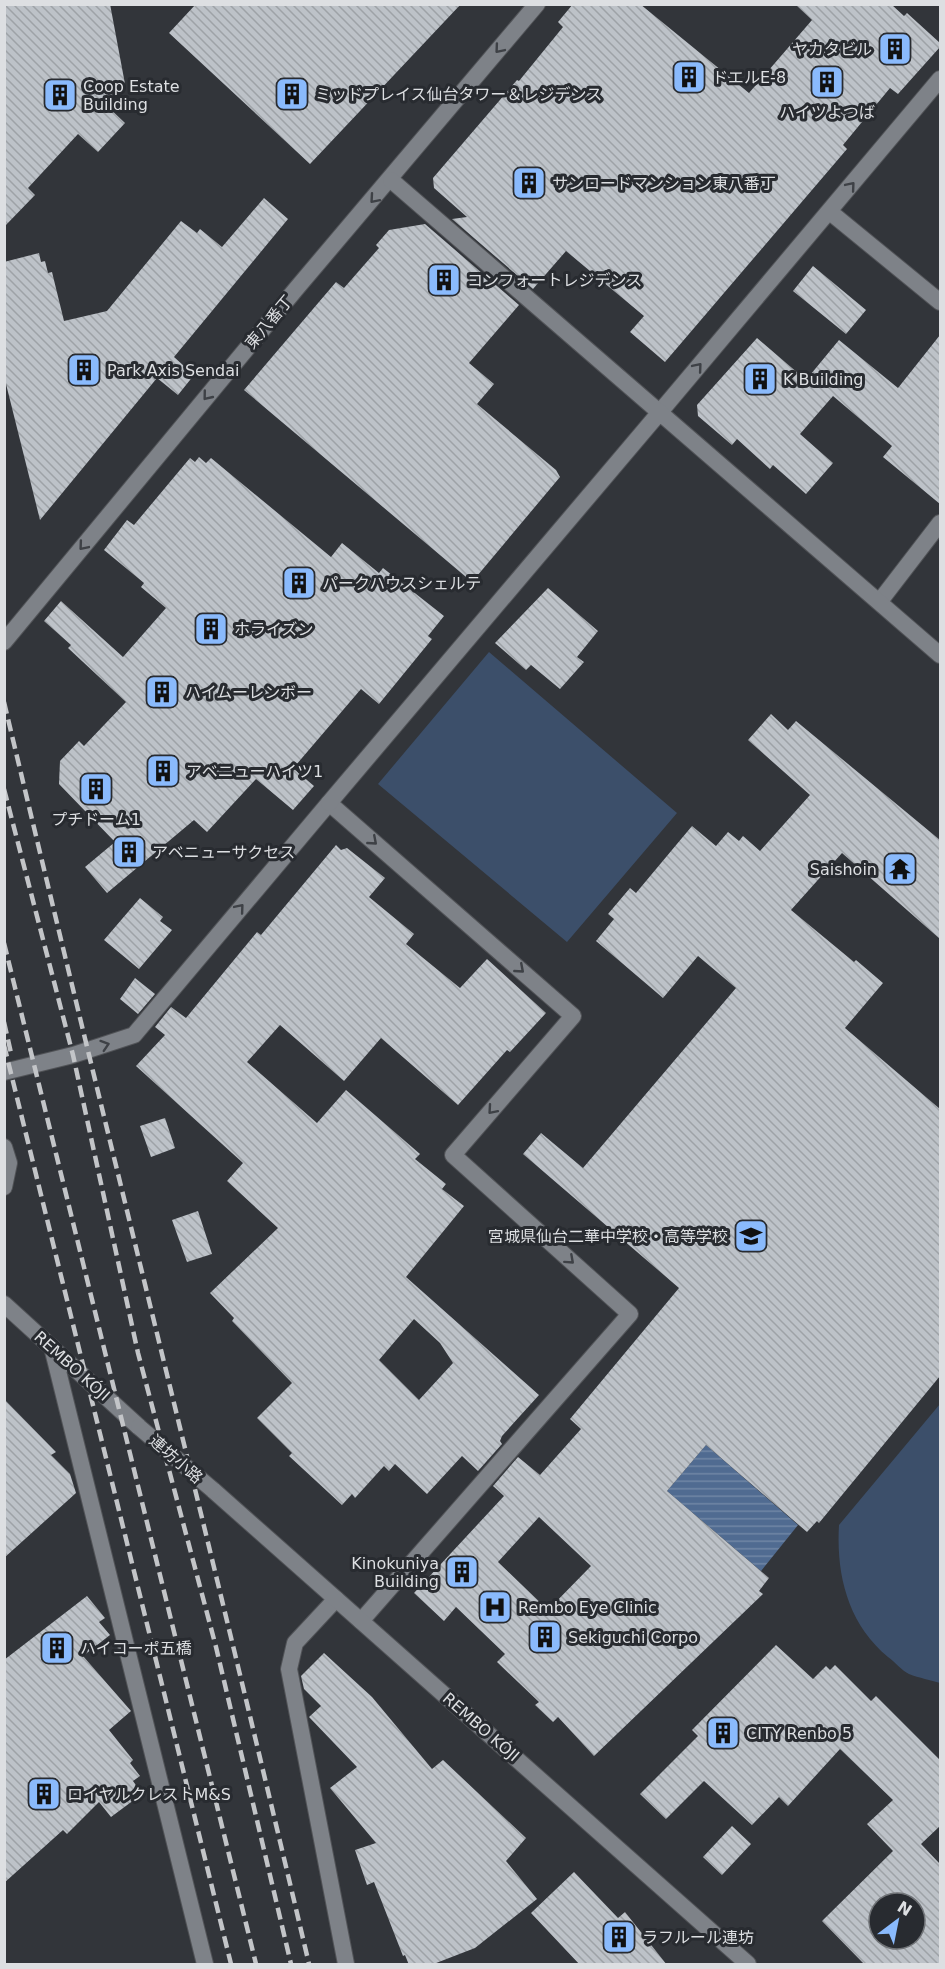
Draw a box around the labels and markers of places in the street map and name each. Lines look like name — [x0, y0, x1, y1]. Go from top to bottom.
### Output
building icon: ヤカタビル — [877, 31, 913, 67]
place label: ヤカタビル — [792, 40, 872, 59]
building icon: ドエルE-8 — [671, 59, 707, 95]
building icon: ハイツよつば — [809, 64, 845, 100]
place label: ドエルE-8 — [712, 68, 786, 87]
building icon: ミッドプレイス仙台タワー＆レジデンス — [274, 76, 310, 112]
building icon: Coop Estate Building — [42, 77, 78, 113]
place label: Coop Estate Building — [83, 77, 180, 114]
place label: ミッドプレイス仙台タワー＆レジデンス — [315, 85, 602, 104]
place label: ハイツよつば — [779, 103, 875, 122]
building icon: サンロードマンション東八番丁 — [511, 165, 547, 201]
place label: サンロードマンション東八番丁 — [552, 174, 776, 193]
building icon: コンフォートレジデンス — [426, 262, 462, 298]
place label: コンフォートレジデンス — [467, 271, 642, 290]
building icon: Park Axis Sendai — [66, 352, 102, 388]
place label: Park Axis Sendai — [107, 361, 240, 380]
building icon: K Building — [742, 361, 778, 397]
place label: K Building — [783, 370, 863, 389]
building icon: パークハウスシェルテ — [281, 565, 317, 601]
place label: パークハウスシェルテ — [322, 574, 481, 593]
building icon: ホライズン — [193, 611, 229, 647]
place label: ホライズン — [234, 620, 314, 639]
building icon: ハイムーレンボー — [144, 674, 180, 710]
place label: ハイムーレンボー — [185, 683, 312, 702]
building icon: アベニューハイツ1 — [145, 753, 181, 789]
place label: アベニューハイツ1 — [186, 762, 323, 781]
building icon: プチドーム1 — [78, 771, 114, 807]
place label: プチドーム1 — [51, 810, 141, 829]
building icon: アベニューサクセス — [111, 834, 147, 870]
place label: アベニューサクセス — [152, 843, 295, 862]
temple icon: Saishoin — [882, 851, 918, 887]
place label: Saishoin — [810, 860, 877, 879]
school or university icon: 宮城県仙台二華中学校・高等学校 — [733, 1218, 769, 1254]
place label: 宮城県仙台二華中学校・高等学校 — [488, 1227, 728, 1246]
place label: Kinokuniya Building — [351, 1554, 439, 1591]
building icon: Kinokuniya Building — [444, 1554, 480, 1590]
hospital icon: Rembo Eye Clinic — [477, 1589, 513, 1625]
place label: Rembo Eye Clinic — [518, 1598, 657, 1617]
building icon: Sekiguchi Corpo — [527, 1619, 563, 1655]
place label: Sekiguchi Corpo — [568, 1628, 698, 1647]
building icon: ハイコーポ五橋 — [39, 1630, 75, 1666]
place label: ハイコーポ五橋 — [80, 1639, 192, 1658]
building icon: CITY Renbo 5 — [705, 1715, 741, 1751]
place label: CITY Renbo 5 — [746, 1724, 852, 1743]
building icon: ロイヤルクレストM&S — [26, 1776, 62, 1812]
place label: ロイヤルクレストM&S — [67, 1785, 231, 1804]
building icon: ラフルール連坊 — [601, 1919, 637, 1955]
place label: ラフルール連坊 — [642, 1928, 754, 1947]

